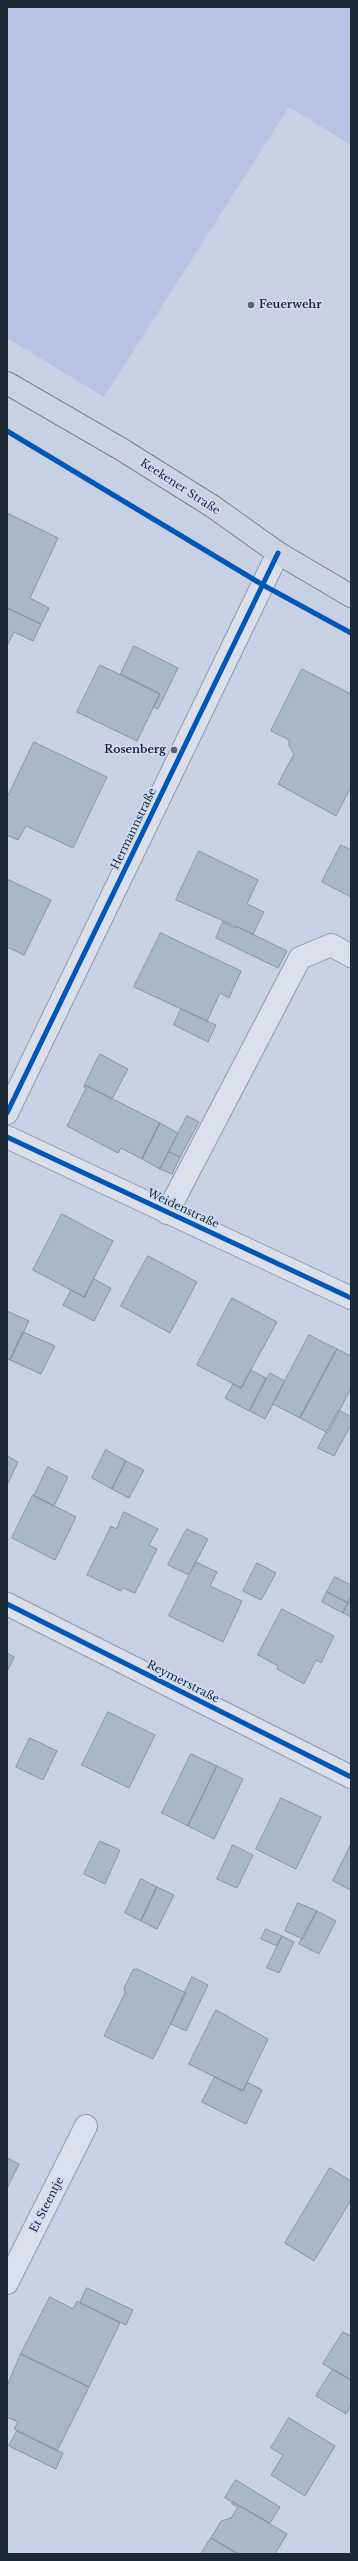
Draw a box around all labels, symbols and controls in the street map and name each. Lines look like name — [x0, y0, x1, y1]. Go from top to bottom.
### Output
place label: Feuerwehr — [259, 298, 322, 312]
marker: Feuerwehr — [246, 300, 256, 310]
street label: Keekener Straße — [138, 456, 222, 518]
place label: Rosenberg — [104, 743, 166, 757]
marker: Rosenberg — [169, 745, 179, 755]
street label: Hermannstraße — [109, 786, 159, 872]
street label: Weidenstraße — [145, 1187, 221, 1231]
street label: Reymerstraße — [145, 1658, 221, 1706]
street label: Et Steentje — [27, 2175, 67, 2235]

